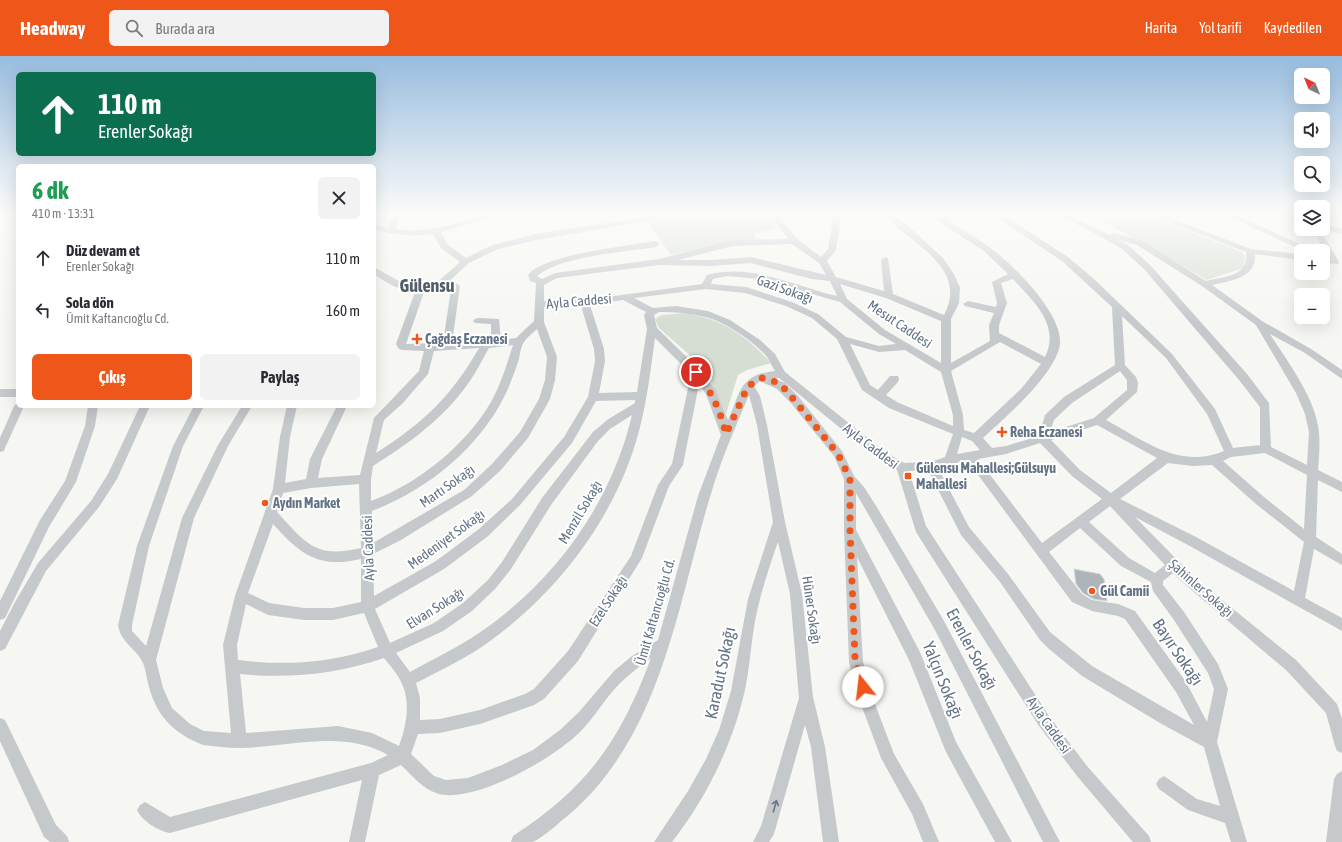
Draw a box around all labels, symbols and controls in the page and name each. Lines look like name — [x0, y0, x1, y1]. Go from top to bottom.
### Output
search box — [109, 10, 389, 46]
text: Headway — [20, 17, 85, 39]
icon: search — [123, 17, 145, 39]
text: Burada ara — [155, 20, 215, 37]
text: Harita — [1145, 20, 1177, 36]
text: Yol tarifi — [1199, 20, 1242, 36]
text: Kaydedilen — [1264, 20, 1322, 36]
north arrow — [1294, 68, 1330, 104]
map controls — [1294, 68, 1330, 324]
icon: ahead — [32, 88, 84, 140]
text: 110 m — [98, 88, 161, 120]
button: sound — [1294, 112, 1330, 148]
text: Erenler Sokağı — [98, 121, 193, 142]
button: search — [1294, 156, 1330, 192]
text: 6 dk — [32, 177, 69, 204]
button: close — [318, 177, 360, 219]
button: layers — [1294, 200, 1330, 236]
text: 410 m · 13:31 — [32, 206, 95, 221]
text: Düz devam et — [66, 242, 140, 259]
button: + — [1294, 244, 1330, 280]
icon: ahead — [32, 247, 54, 269]
text: 110 m — [326, 250, 360, 267]
text: Erenler Sokağı — [66, 259, 134, 274]
street label: Gazi Sokağı — [755, 271, 815, 307]
district label: Gülensu — [400, 275, 455, 296]
button: − — [1294, 288, 1330, 324]
street label: Ayla Caddesi — [546, 290, 612, 312]
text: Sola dön — [66, 294, 114, 311]
street label: Mesut Caddesi — [865, 297, 935, 351]
icon: left — [32, 299, 54, 321]
text: 160 m — [326, 302, 360, 319]
text: Ümit Kaftancıoğlu Cd. — [66, 311, 169, 326]
place label: Çağdaş Eczanesi — [425, 331, 508, 347]
marker: Çağdaş Eczanesi — [412, 334, 422, 344]
button: Çıkış — [32, 354, 192, 400]
button: Paylaş — [200, 354, 360, 400]
pin — [679, 355, 713, 389]
icon: arrive — [685, 361, 707, 383]
street label: Ayla Caddesi — [840, 420, 902, 472]
place label: Reha Eczanesi — [1010, 424, 1083, 440]
marker: Reha Eczanesi — [997, 427, 1007, 437]
place label: Gülensu Mahallesi;Gülsuyu Mahallesi — [916, 460, 1056, 492]
street label: Martı Sokağı — [416, 461, 478, 511]
marker: Gülensu Mahallesi;Gülsuyu Mahallesi — [903, 471, 913, 481]
street label: Menzil Sokağı — [555, 478, 605, 546]
place label: Aydın Market — [272, 495, 340, 511]
marker: Aydın Market — [260, 498, 270, 508]
street label: Medeniyet Sokağı — [404, 506, 488, 572]
street label: Ayla Caddesi — [359, 515, 377, 581]
street label: Şahinler Sokağı — [1166, 556, 1236, 620]
street label: Ümit Kaftancıoğlu Cd. — [632, 557, 678, 667]
street label: Ezel Sokağı — [586, 573, 630, 629]
street label: Hüner Sokağı — [799, 575, 825, 645]
place label: Gül Camii — [1100, 583, 1149, 599]
street label: Elvan Sokağı — [403, 584, 467, 632]
marker: Gül Camii — [1087, 586, 1097, 596]
street label: Erenler Sokağı — [942, 605, 1002, 693]
street label: Bayır Sokağı — [1148, 615, 1208, 689]
street label: Karadut Sokağı — [700, 625, 740, 721]
street label: Yalçın Sokağı — [919, 639, 967, 721]
position arrow — [842, 666, 884, 708]
street label: Ayla Caddesi — [1024, 694, 1074, 756]
one-way arrow — [772, 800, 779, 813]

